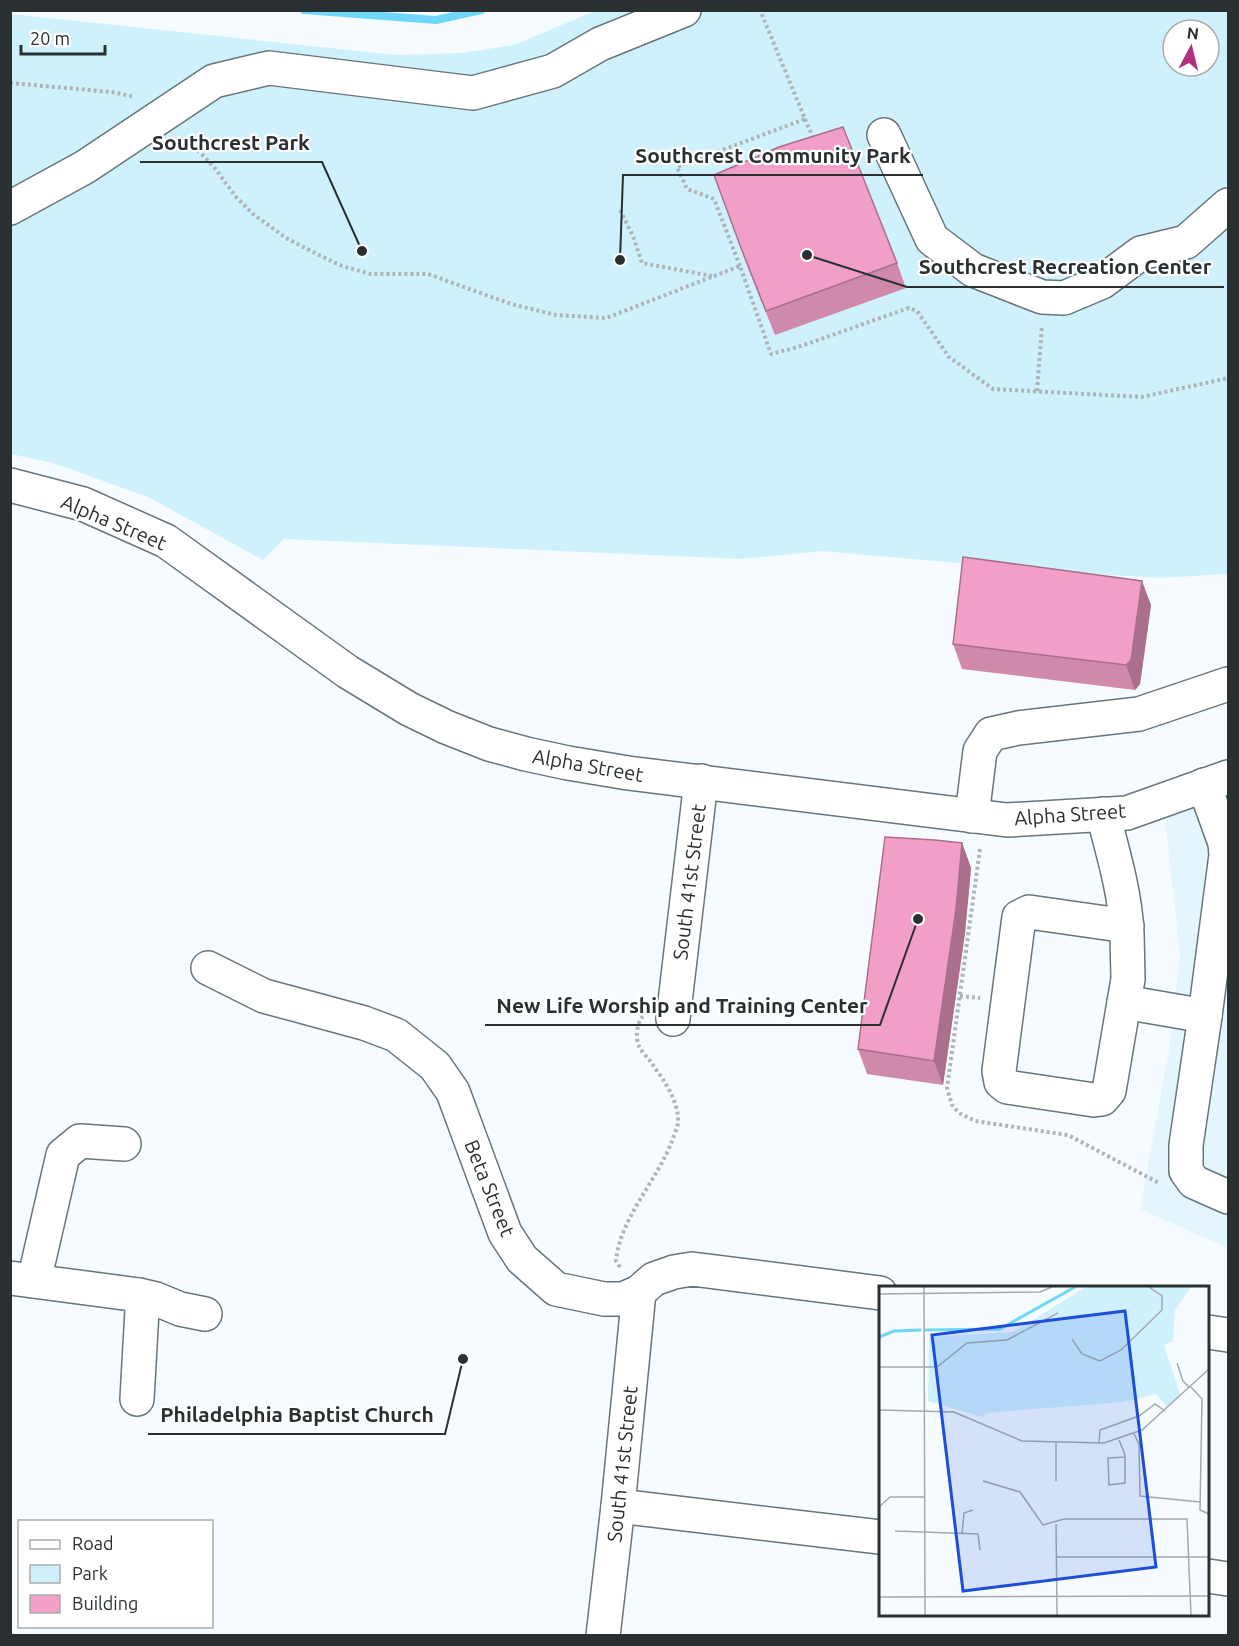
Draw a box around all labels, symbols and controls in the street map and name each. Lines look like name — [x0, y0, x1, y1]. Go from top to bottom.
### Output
scale bar — [21, 18, 105, 56]
north arrow — [1161, 18, 1221, 78]
text: N — [1186, 23, 1200, 43]
text: 20 m — [30, 28, 70, 48]
callout: Southcrest Park — [140, 123, 322, 162]
text: Southcrest Park — [152, 130, 310, 154]
callout: Southcrest Community Park — [623, 136, 923, 175]
text: Southcrest Community Park — [635, 143, 911, 167]
callout: Southcrest Recreation Center — [907, 248, 1224, 287]
text: Southcrest Recreation Center — [919, 254, 1212, 278]
street label: Alpha Street — [58, 490, 170, 555]
street label: Alpha Street — [531, 744, 645, 786]
street label: Alpha Street — [1013, 799, 1127, 829]
street label: South 41st Street — [668, 803, 710, 961]
callout: New Life Worship and Training Center — [485, 986, 880, 1025]
text: New Life Worship and Training Center — [496, 993, 868, 1017]
street label: Beta Street — [460, 1136, 520, 1240]
inset map — [879, 1286, 1209, 1616]
street label: South 41st Street — [602, 1385, 642, 1543]
callout: Philadelphia Baptist Church — [148, 1395, 445, 1434]
text: Philadelphia Baptist Church — [160, 1402, 434, 1426]
legend — [18, 1520, 213, 1628]
text: Road — [72, 1533, 114, 1553]
text: Park — [72, 1563, 108, 1583]
text: Building — [72, 1593, 138, 1613]

